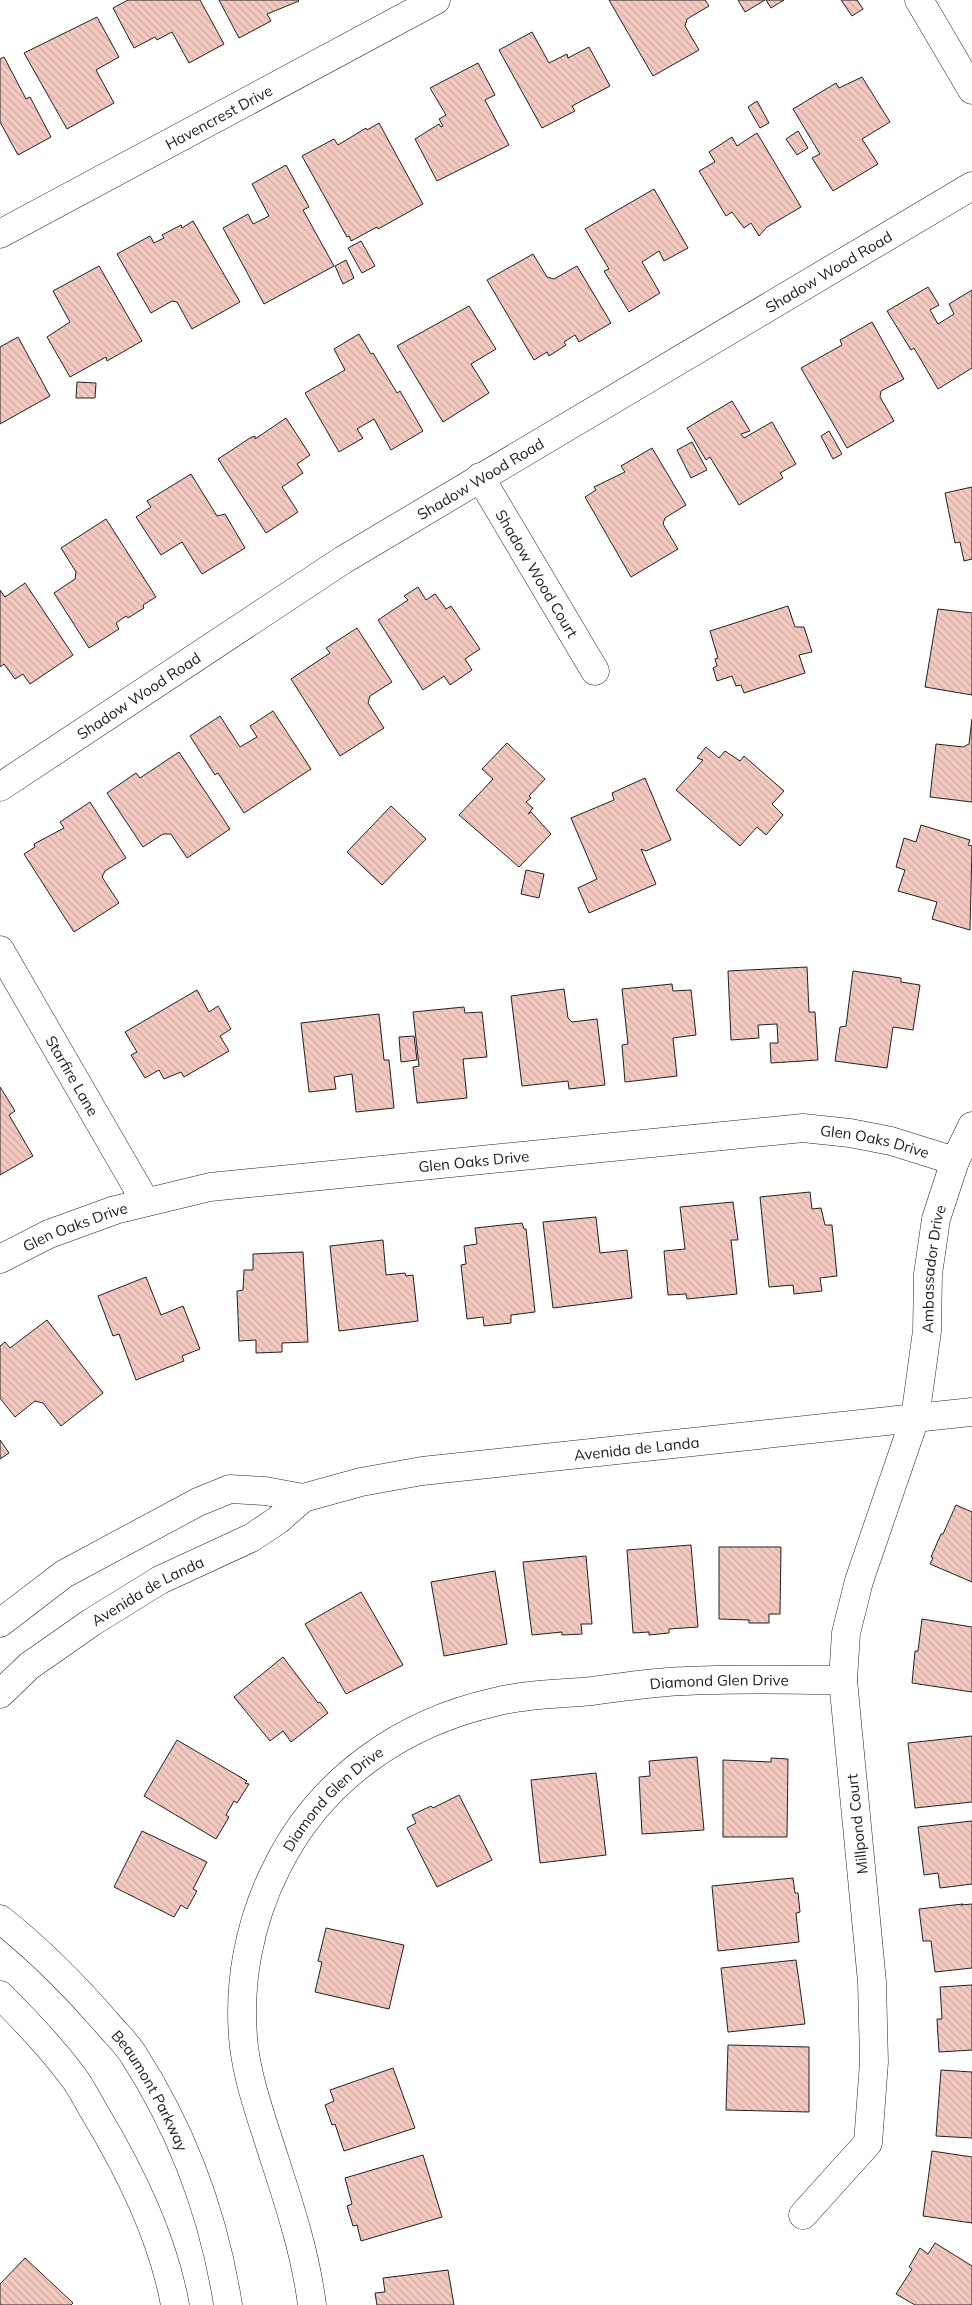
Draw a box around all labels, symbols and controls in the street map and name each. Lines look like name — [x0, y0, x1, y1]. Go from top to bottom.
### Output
street label: Havencrest Drive — [162, 80, 275, 153]
street label: Shadow Wood Road — [761, 226, 895, 316]
street label: Shadow Wood Road — [413, 433, 547, 523]
street label: Shadow Wood Court — [492, 506, 582, 641]
street label: Shadow Wood Road — [73, 648, 204, 743]
street label: Starfire Lane — [42, 1032, 103, 1119]
street label: Glen Oaks Drive — [819, 1120, 932, 1162]
street label: Glen Oaks Drive — [417, 1146, 530, 1176]
street label: Glen Oaks Drive — [19, 1198, 129, 1255]
street label: Ambassador Drive — [917, 1202, 950, 1333]
street label: Avenida de Landa — [573, 1432, 700, 1464]
street label: Avenida de Landa — [88, 1552, 207, 1630]
street label: Diamond Glen Drive — [649, 1670, 789, 1693]
street label: Diamond Glen Drive — [278, 1742, 387, 1854]
street label: Millpond Court — [842, 1773, 872, 1875]
street label: Beaumont Parkway — [108, 2026, 192, 2154]

